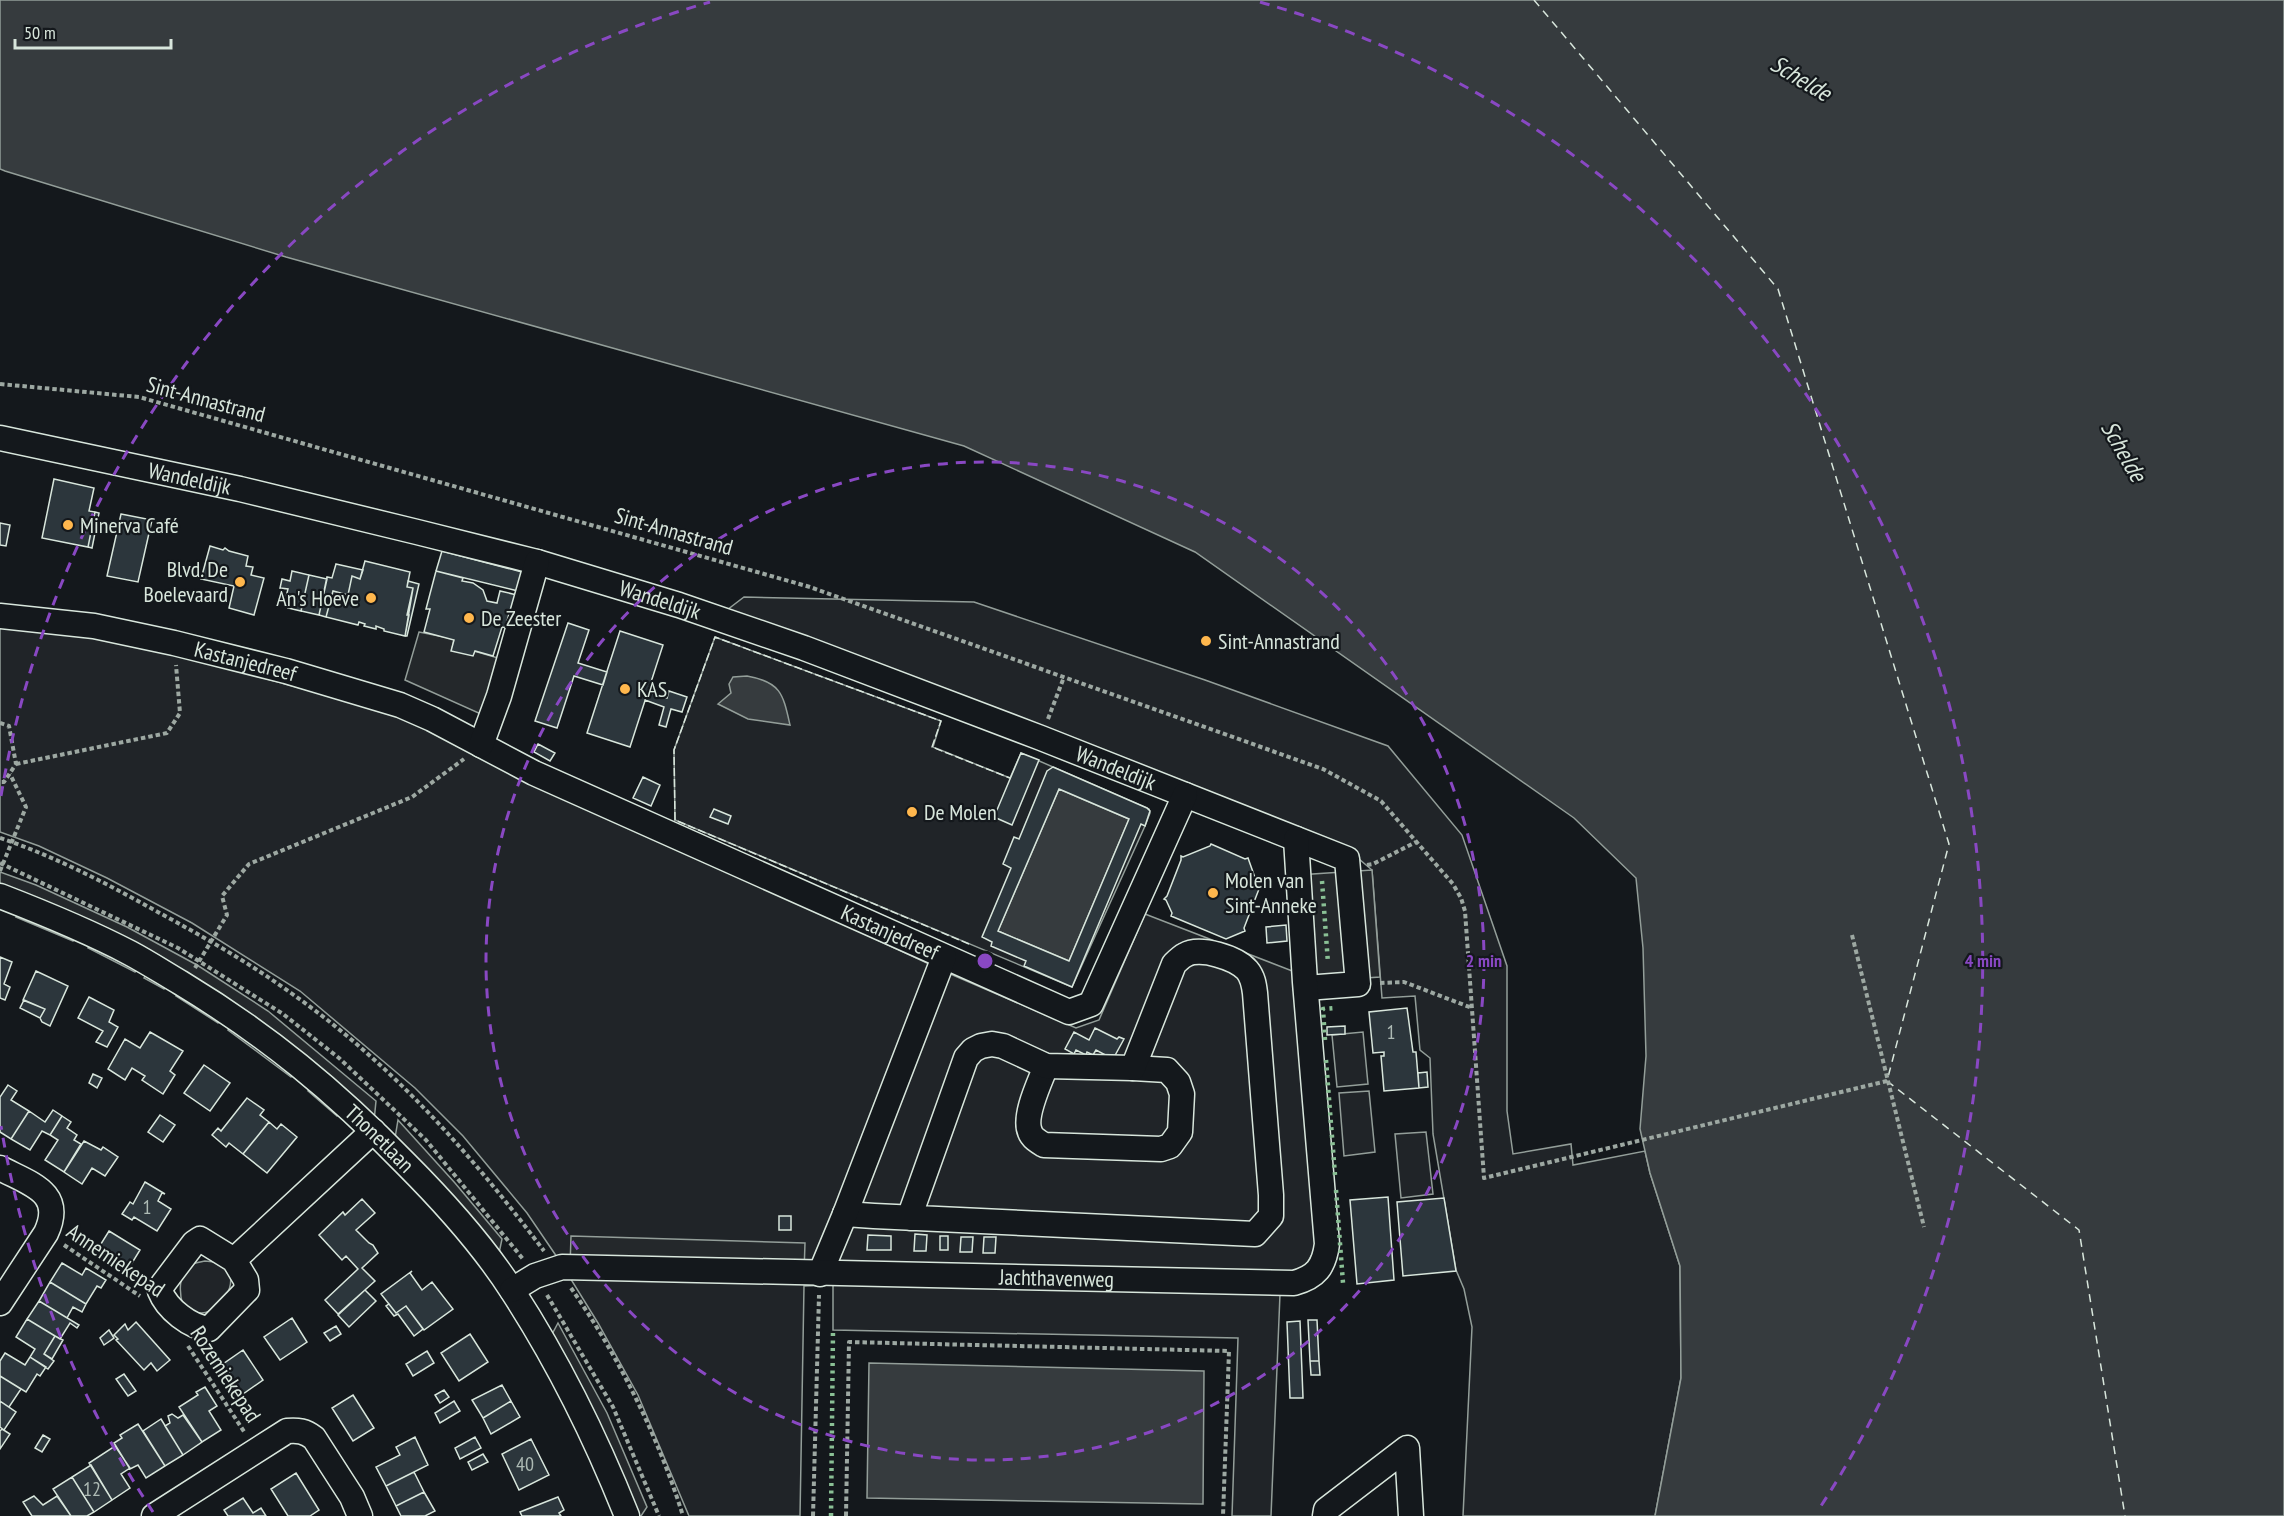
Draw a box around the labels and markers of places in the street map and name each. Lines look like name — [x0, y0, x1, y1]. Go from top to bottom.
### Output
place label: Minerva Café — [80, 511, 179, 539]
marker: Minerva Café — [61, 518, 75, 532]
place label: Blvd. De Boelevaard — [144, 555, 228, 608]
marker: Blvd. De Boelevaard — [233, 575, 247, 589]
place label: An's Hoeve — [276, 584, 359, 612]
marker: An's Hoeve — [364, 591, 378, 605]
place label: De Zeester — [481, 604, 561, 632]
marker: De Zeester — [462, 611, 476, 625]
place label: Sint-Annastrand — [1218, 627, 1340, 655]
marker: Sint-Annastrand — [1199, 634, 1213, 648]
place label: KAS — [637, 675, 667, 703]
marker: KAS — [618, 682, 632, 696]
place label: De Molen — [924, 798, 997, 826]
marker: De Molen — [905, 805, 919, 819]
place label: Molen van Sint-Anneke — [1225, 866, 1317, 919]
marker: Molen van Sint-Anneke — [1206, 886, 1220, 900]
centre of rings — [975, 951, 995, 971]

